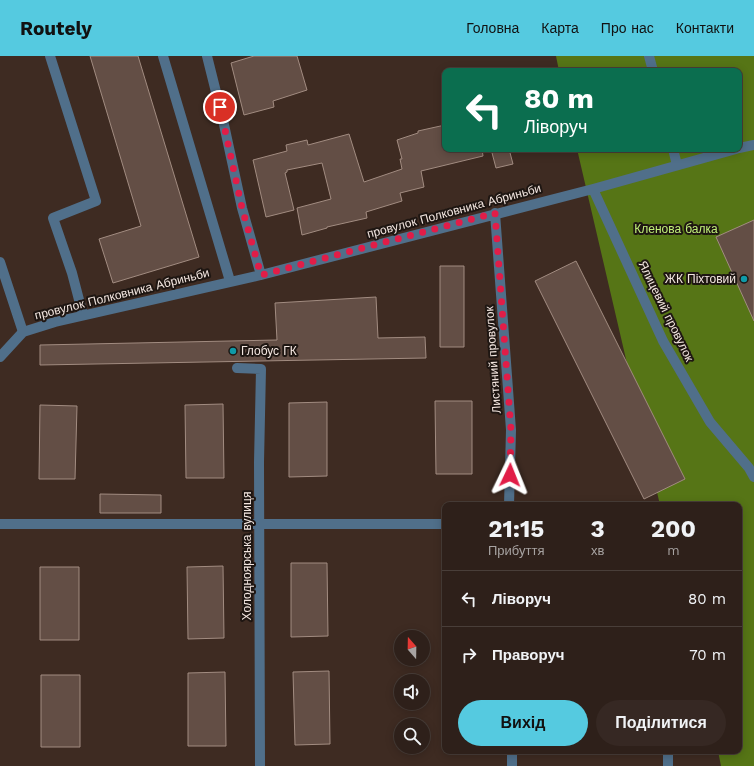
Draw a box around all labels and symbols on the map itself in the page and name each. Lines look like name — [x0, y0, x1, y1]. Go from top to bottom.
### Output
pin — [203, 90, 237, 124]
street label: провулок Полковника Абриньби — [365, 181, 543, 241]
park label: Кленова балка — [634, 222, 718, 236]
street label: Ялицевий провулок — [636, 258, 697, 364]
street label: провулок Полковника Абриньби — [33, 265, 211, 323]
place label: ЖК Піхтовий — [665, 272, 736, 286]
marker: ЖК Піхтовий — [739, 274, 749, 284]
street label: Листяний провулок — [482, 305, 504, 414]
place label: Глобус ГК — [241, 344, 297, 358]
marker: Глобус ГК — [228, 346, 238, 356]
position arrow — [489, 454, 531, 496]
street label: Холодноярська вулиця — [240, 492, 254, 620]
north arrow — [394, 630, 430, 666]

